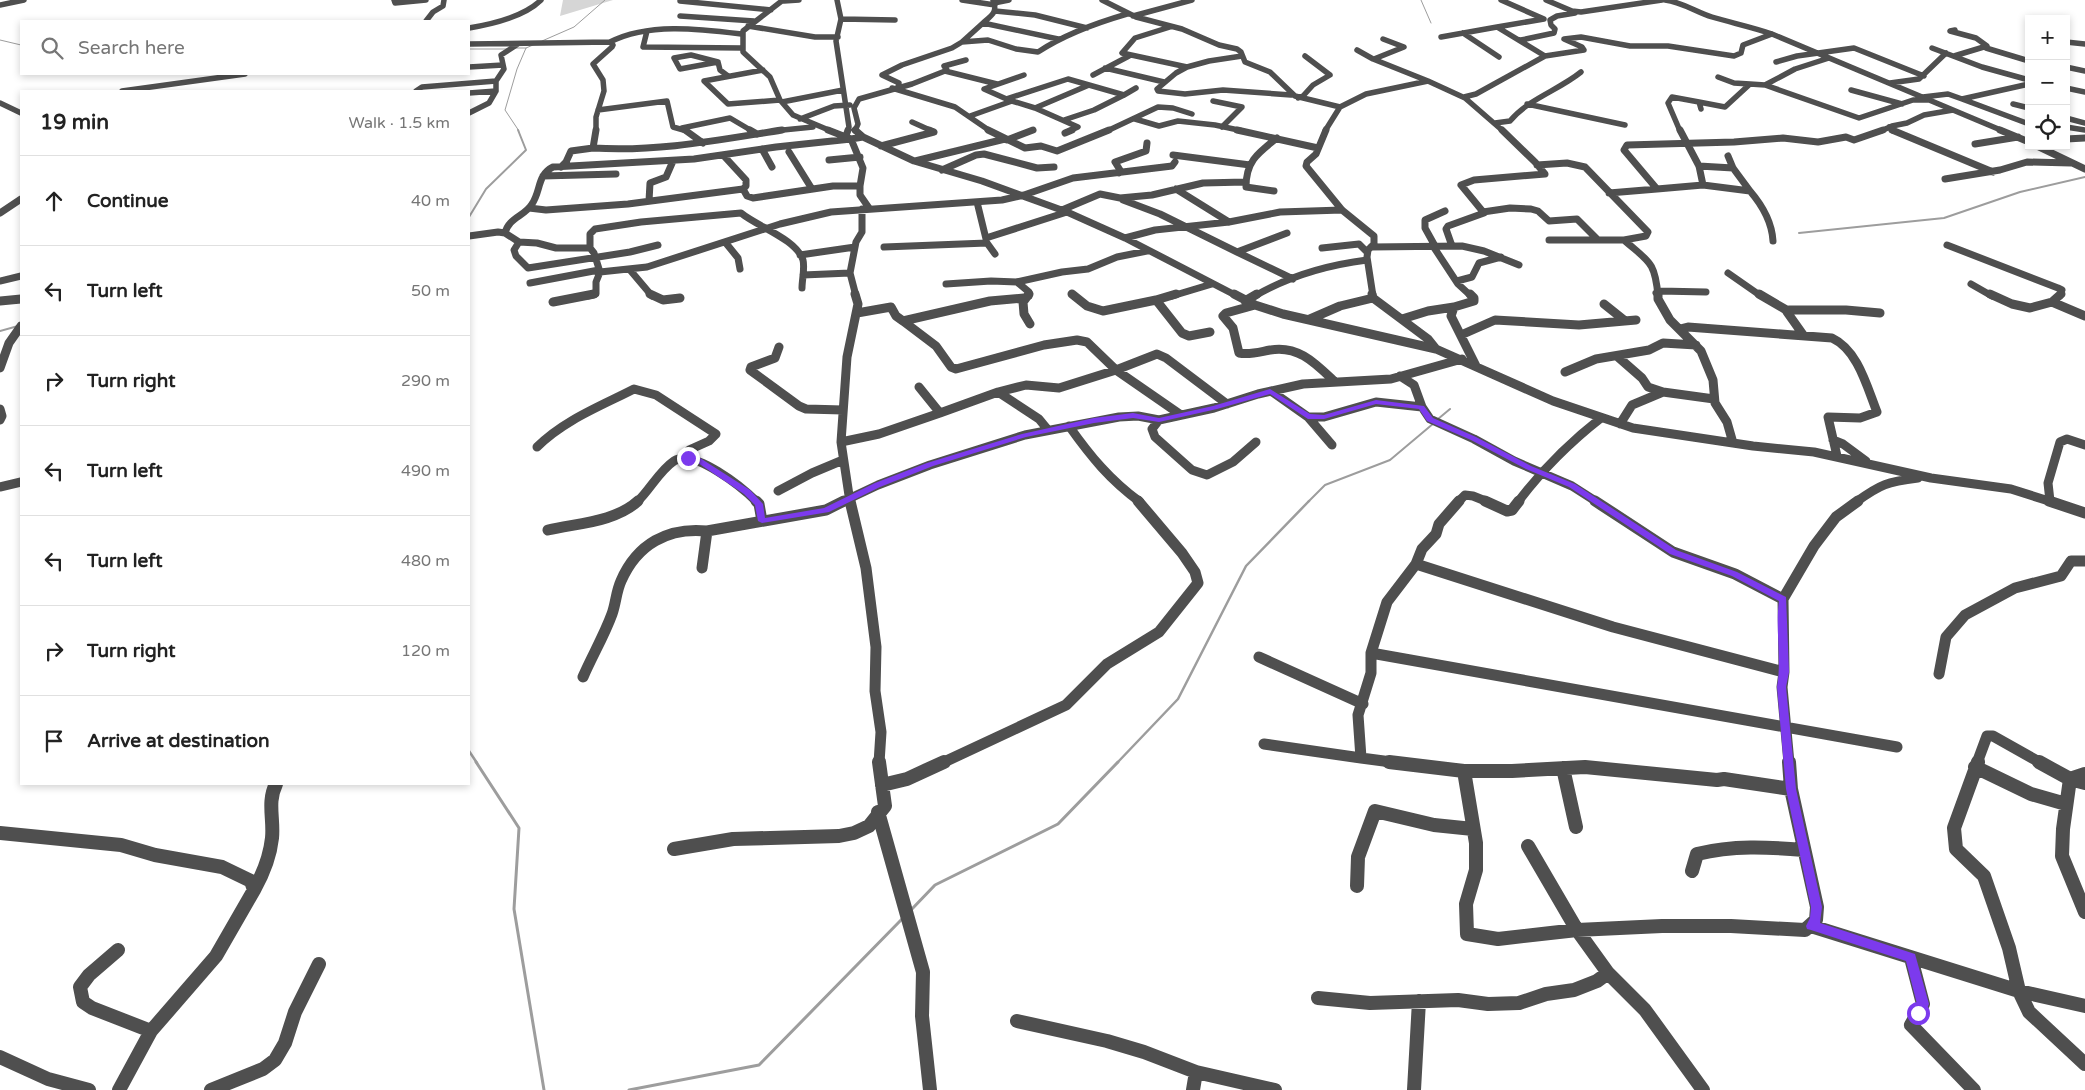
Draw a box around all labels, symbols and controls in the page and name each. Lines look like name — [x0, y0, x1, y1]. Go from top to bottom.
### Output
map controls — [2025, 15, 2070, 150]
button: + — [2025, 15, 2070, 60]
search box — [20, 20, 470, 75]
icon: search — [38, 34, 66, 62]
text: Search here — [78, 37, 185, 59]
button: − — [2025, 60, 2070, 105]
button: locate — [2025, 105, 2070, 150]
text: 19 min — [40, 110, 109, 135]
text: Walk · 1.5 km — [348, 113, 450, 133]
icon: ahead — [40, 187, 68, 215]
text: Continue — [87, 190, 169, 212]
text: 40 m — [411, 191, 450, 211]
icon: left — [40, 277, 68, 305]
text: Turn left — [87, 280, 163, 302]
text: 50 m — [411, 281, 450, 301]
icon: right — [40, 367, 68, 395]
text: Turn right — [87, 370, 175, 392]
text: 290 m — [401, 371, 450, 391]
route end — [677, 447, 700, 470]
icon: left — [40, 457, 68, 485]
text: Turn left — [87, 460, 163, 482]
text: 490 m — [401, 461, 450, 481]
icon: left — [40, 547, 68, 575]
text: Turn left — [87, 550, 163, 572]
text: 480 m — [401, 551, 450, 571]
icon: right — [40, 637, 68, 665]
text: Turn right — [87, 640, 175, 662]
text: 120 m — [401, 641, 450, 661]
icon: arrive — [40, 727, 68, 755]
text: Arrive at destination — [87, 730, 270, 752]
route start — [1907, 1002, 1930, 1025]

